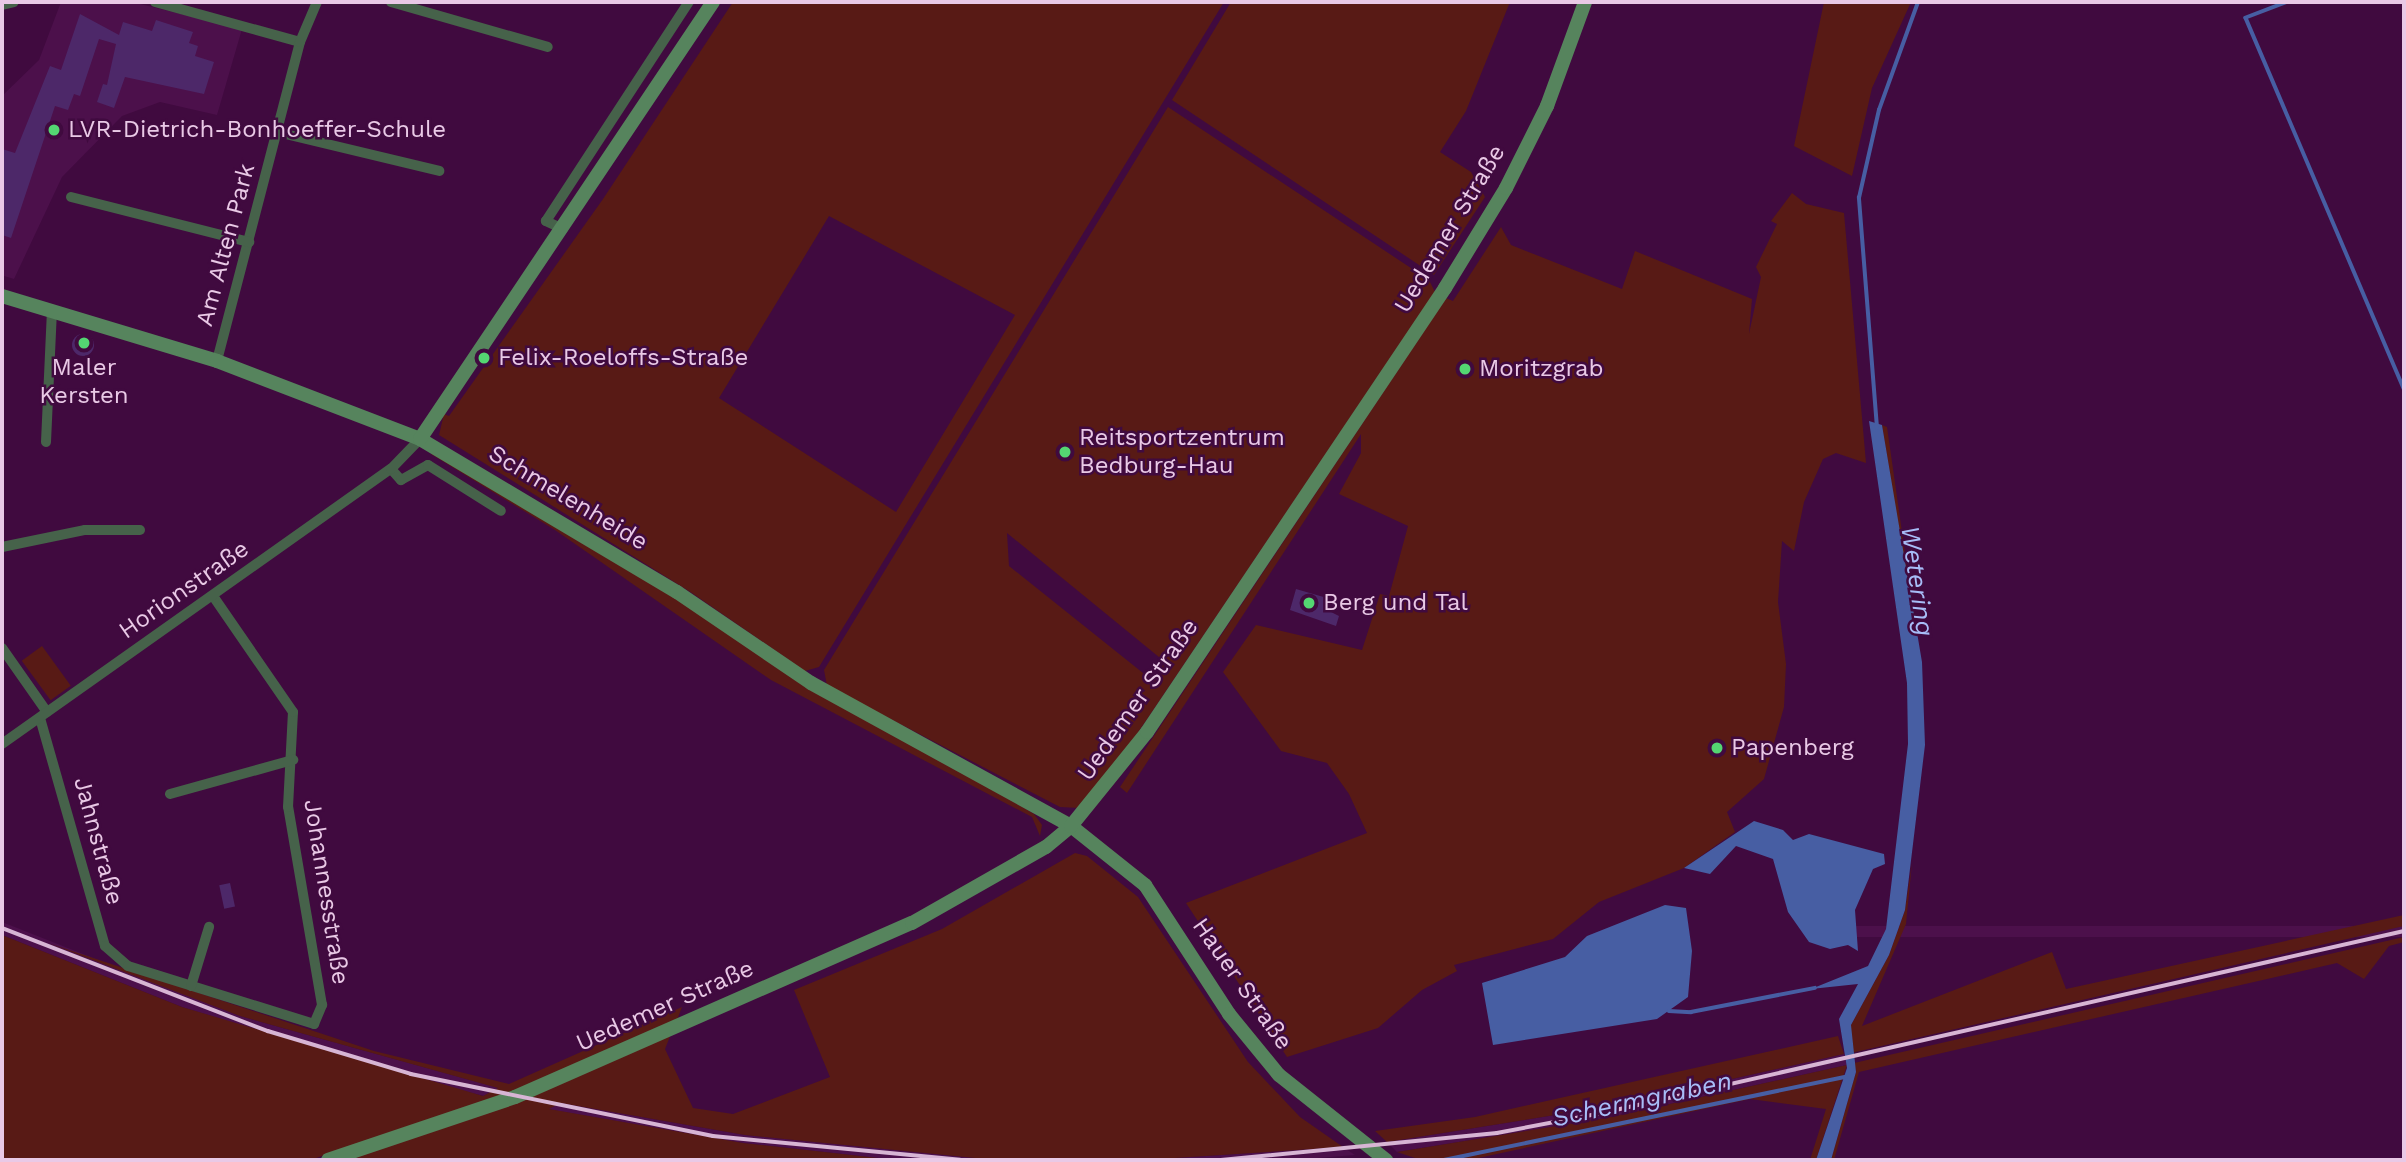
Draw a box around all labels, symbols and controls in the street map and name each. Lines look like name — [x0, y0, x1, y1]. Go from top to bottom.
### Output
place label: LVR-Dietrich-Bonhoeffer-Schule — [68, 116, 446, 144]
marker: LVR-Dietrich-Bonhoeffer-Schule — [46, 122, 62, 138]
street label: Uedemer Straße — [1388, 140, 1512, 318]
street label: Am Alten Park — [190, 160, 262, 330]
marker: Maler Kersten — [76, 335, 92, 351]
place label: Felix-Roeloffs-Straße — [498, 344, 748, 372]
marker: Felix-Roeloffs-Straße — [476, 350, 492, 366]
place label: Maler Kersten — [39, 354, 129, 410]
place label: Moritzgrab — [1479, 355, 1604, 383]
marker: Moritzgrab — [1457, 361, 1473, 377]
place label: Reitsportzentrum Bedburg-Hau — [1079, 424, 1285, 480]
street label: Schmelenheide — [483, 439, 653, 557]
marker: Reitsportzentrum Bedburg-Hau — [1057, 444, 1073, 460]
water label: Wetering — [1894, 524, 1940, 638]
street label: Horionstraße — [114, 535, 254, 645]
place label: Berg und Tal — [1323, 589, 1469, 617]
marker: Berg und Tal — [1301, 595, 1317, 611]
street label: Uedemer Straße — [1071, 613, 1205, 787]
place label: Papenberg — [1731, 734, 1854, 762]
marker: Papenberg — [1709, 740, 1725, 756]
street label: Jahnstraße — [67, 774, 129, 908]
street label: Johannesstraße — [297, 797, 355, 987]
street label: Hauer Straße — [1186, 912, 1298, 1056]
street label: Uedemer Straße — [572, 954, 758, 1058]
water label: Schermgraben — [1549, 1066, 1735, 1134]

